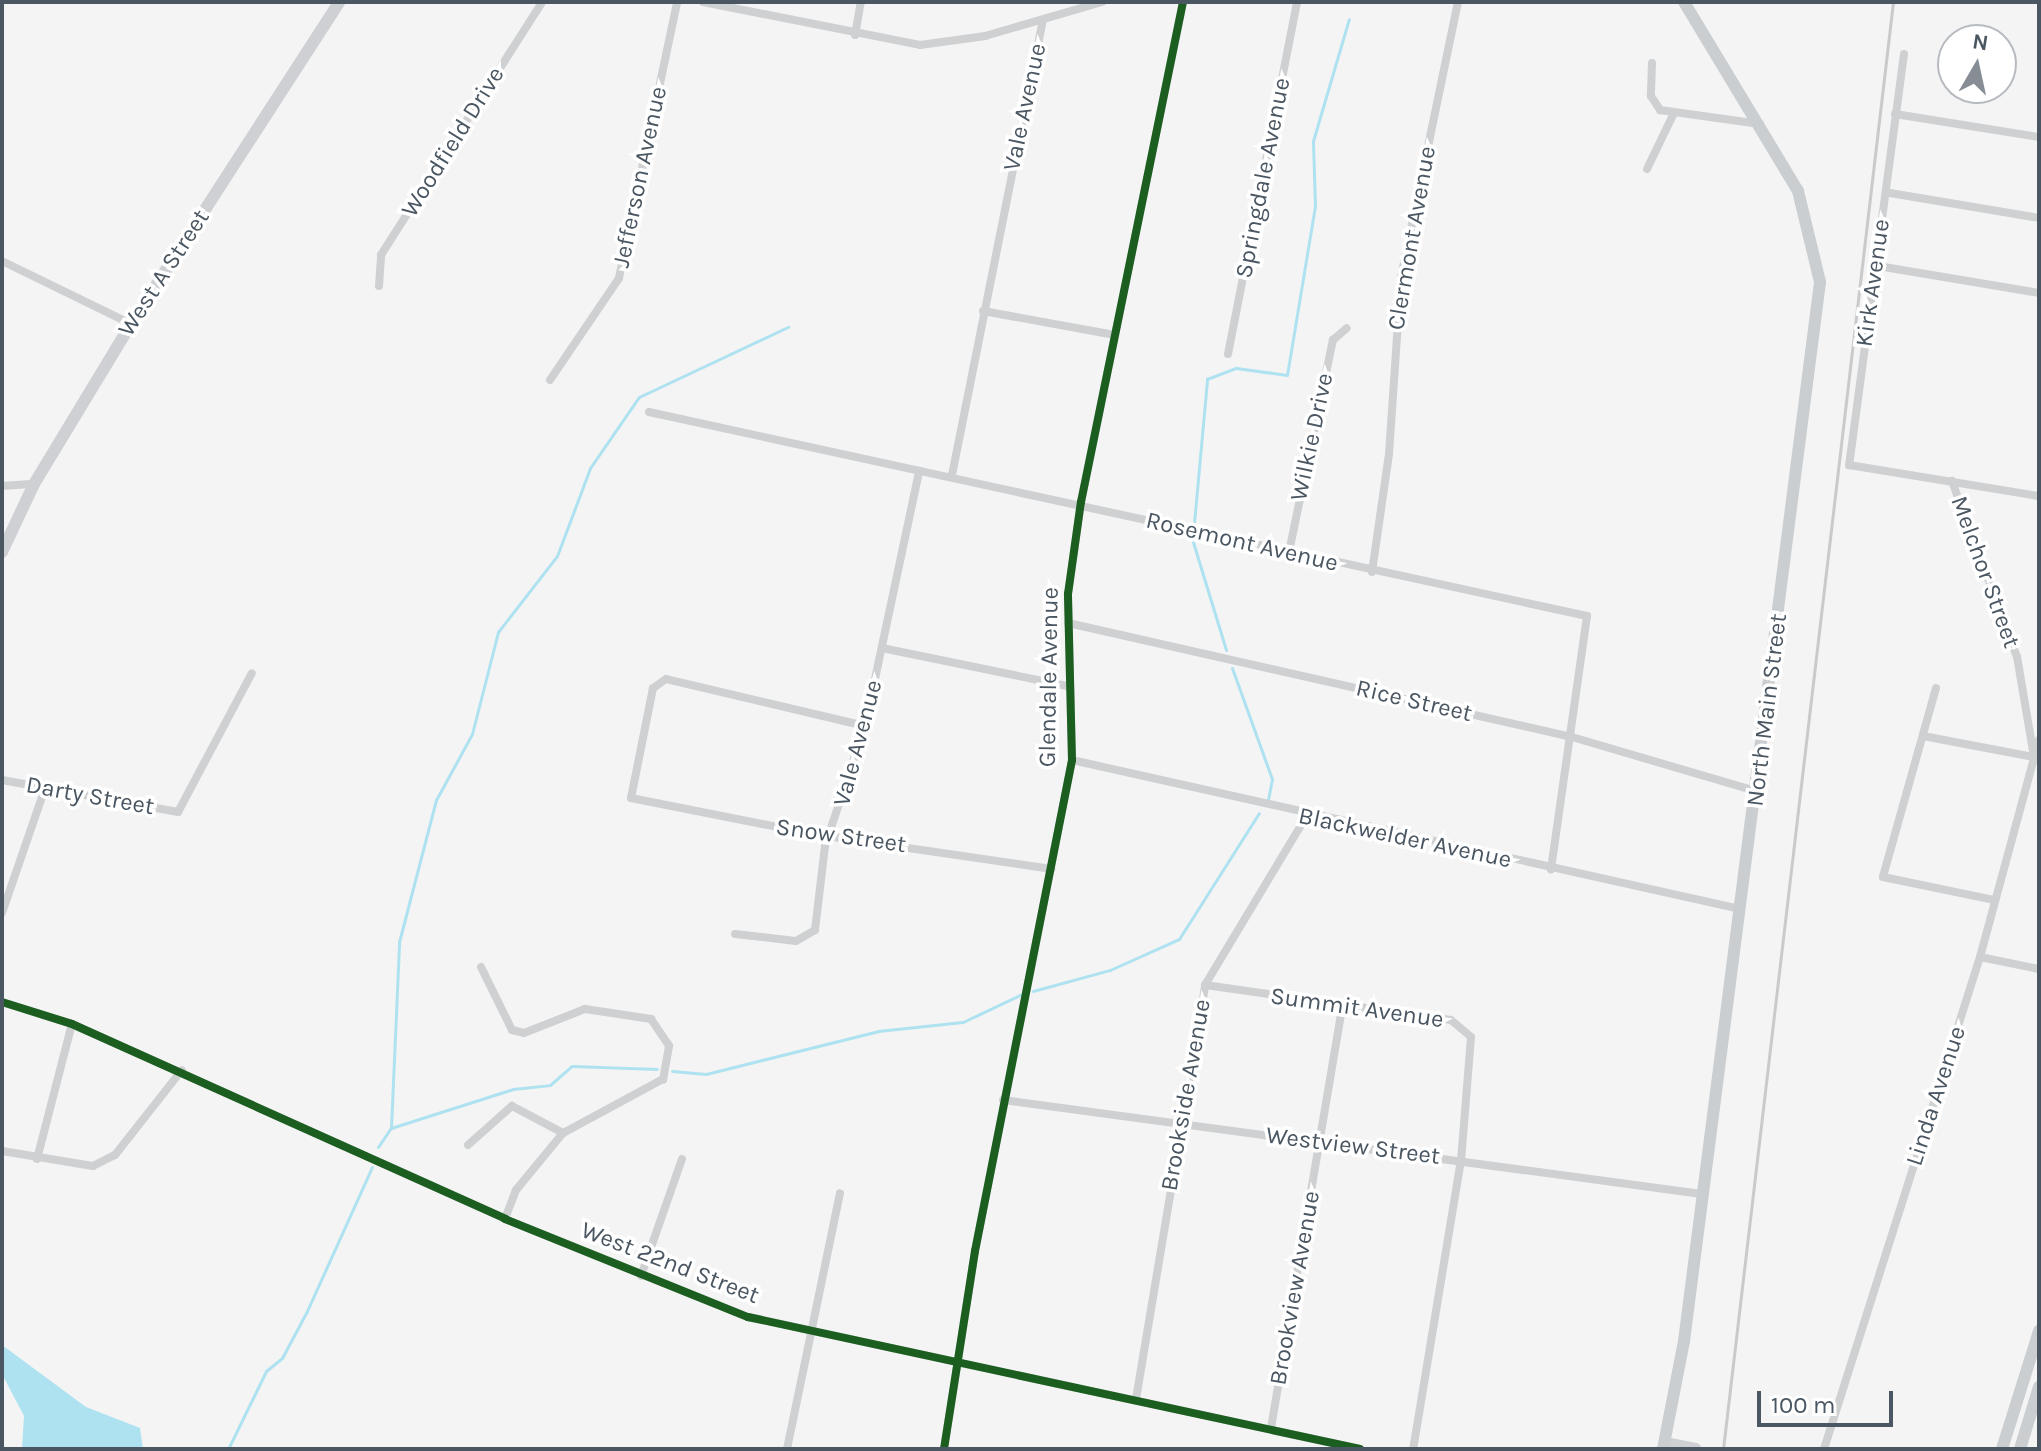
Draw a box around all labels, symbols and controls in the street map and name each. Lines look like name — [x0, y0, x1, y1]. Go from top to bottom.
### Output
north arrow — [1937, 24, 2017, 104]
text: N — [1971, 28, 1990, 56]
street label: Vale Avenue — [997, 41, 1053, 173]
street label: Woodfield Drive — [395, 62, 511, 222]
street label: Springdale Avenue — [1229, 75, 1297, 281]
street label: Jefferson Avenue — [607, 84, 673, 270]
street label: Clermont Avenue — [1382, 144, 1442, 332]
street label: West A Street — [112, 204, 216, 342]
street label: Kirk Avenue — [1850, 217, 1896, 349]
street label: Wilkie Drive — [1284, 370, 1340, 504]
street label: Melchor Street — [1944, 492, 2026, 652]
street label: Rosemont Avenue — [1143, 506, 1341, 578]
street label: Glendale Avenue — [1033, 587, 1065, 767]
street label: North Main Street — [1741, 612, 1793, 808]
street label: Rice Street — [1353, 674, 1475, 728]
street label: Vale Avenue — [827, 677, 889, 809]
street label: Darty Street — [24, 771, 156, 821]
street label: Blackwelder Avenue — [1296, 801, 1514, 875]
street label: Snow Street — [774, 813, 908, 859]
street label: Summit Avenue — [1268, 982, 1446, 1034]
street label: Brookside Avenue — [1155, 997, 1217, 1193]
street label: Linda Avenue — [1900, 1023, 1972, 1169]
street label: Westview Street — [1264, 1121, 1442, 1171]
street label: Brookview Avenue — [1264, 1189, 1326, 1387]
street label: West 22nd Street — [577, 1216, 763, 1310]
scale bar — [1761, 1375, 1897, 1425]
text: 100 m — [1771, 1391, 1836, 1419]

